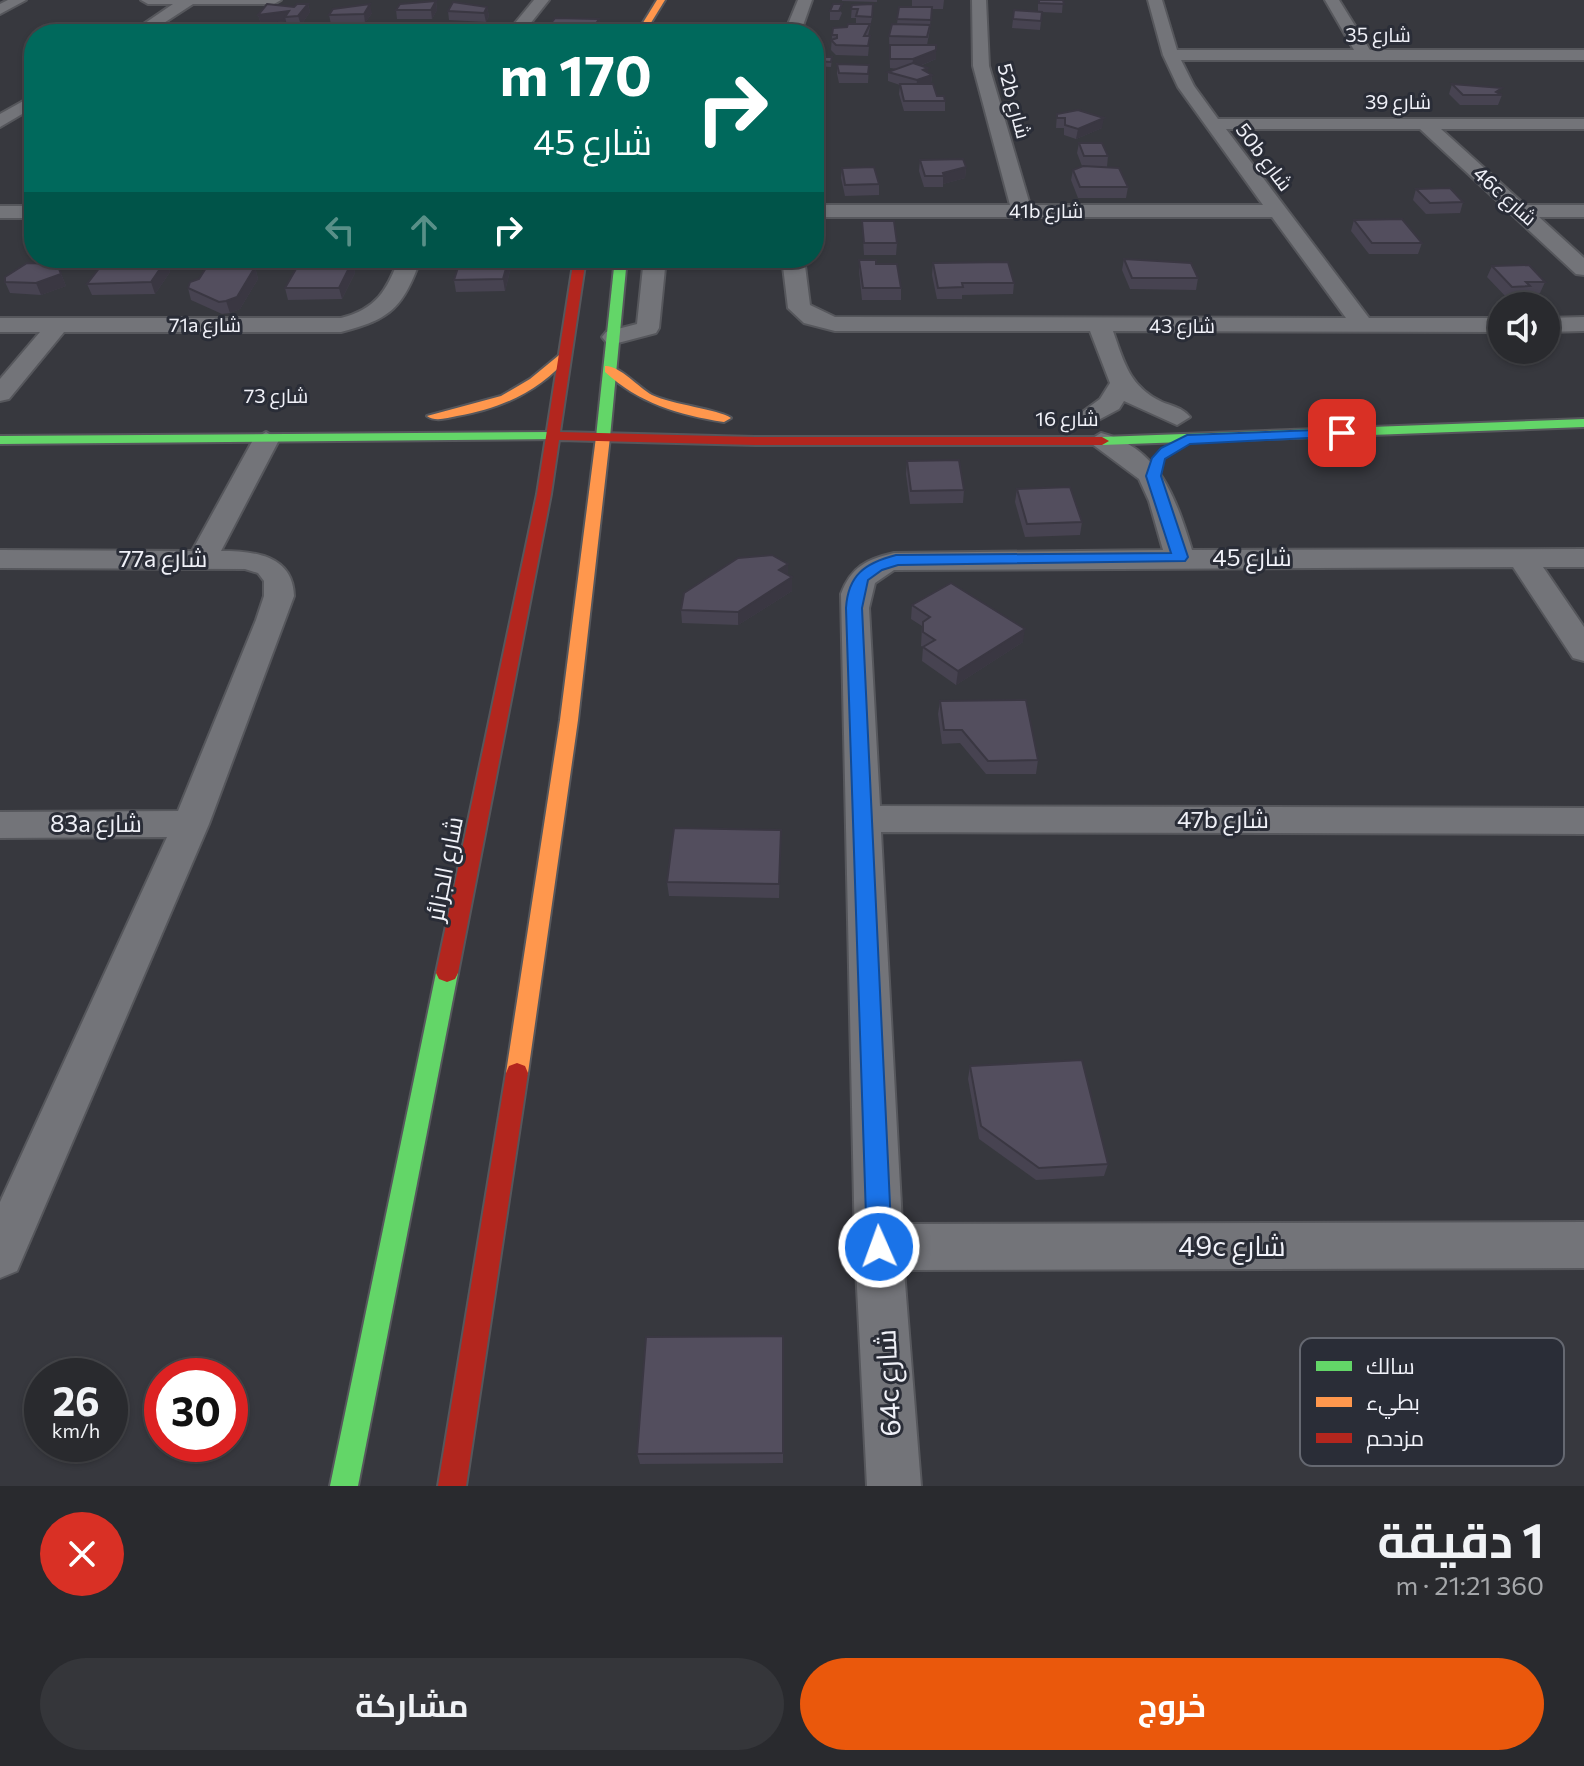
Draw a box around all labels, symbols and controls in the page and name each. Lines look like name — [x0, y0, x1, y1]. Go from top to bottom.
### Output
street label: شارع 35 — [1345, 22, 1411, 49]
text: 170 m — [499, 39, 652, 108]
icon: right — [680, 56, 784, 160]
street label: 52b شارع — [991, 60, 1037, 142]
street label: شارع 39 — [1365, 89, 1431, 116]
text: شارع 45 — [533, 118, 652, 162]
street label: 50b شارع — [1229, 118, 1298, 197]
street label: 46c شارع — [1467, 161, 1542, 232]
street label: 41b شارع — [1009, 198, 1083, 225]
icon: left — [318, 208, 362, 252]
icon: ahead — [402, 208, 446, 252]
icon: right — [486, 208, 530, 252]
map controls — [1488, 292, 1560, 364]
button: sound — [1488, 292, 1560, 364]
street label: 71a شارع — [169, 312, 241, 339]
street label: شارع 43 — [1149, 313, 1215, 340]
street label: شارع 73 — [244, 383, 308, 410]
pin — [1308, 399, 1376, 467]
street label: شارع 16 — [1035, 406, 1099, 433]
icon: arrive — [1320, 411, 1364, 455]
street label: شارع 45 — [1212, 542, 1292, 574]
street label: 77a شارع — [119, 543, 207, 575]
street label: 47b شارع — [1177, 804, 1269, 836]
street label: 83a شارع — [50, 808, 142, 840]
street label: شارع الجزائر — [419, 814, 471, 926]
position arrow — [837, 1205, 921, 1289]
street label: 49c شارع — [1178, 1228, 1286, 1265]
street label: 64c شارع — [867, 1328, 910, 1438]
legend — [1300, 1338, 1564, 1466]
text: سالك — [1366, 1352, 1415, 1379]
speed limit sign: 30 — [144, 1358, 248, 1462]
text: 26 — [52, 1375, 100, 1424]
text: بطيء — [1366, 1388, 1420, 1419]
text: km/h — [52, 1418, 100, 1442]
text: مزدحم — [1366, 1424, 1424, 1454]
text: 1 دقيقة — [1377, 1509, 1544, 1568]
button: close — [40, 1512, 124, 1596]
text: 360 m · 21:21 — [1395, 1569, 1544, 1600]
button: مشاركة — [40, 1658, 784, 1750]
button: خروج — [800, 1658, 1544, 1750]

